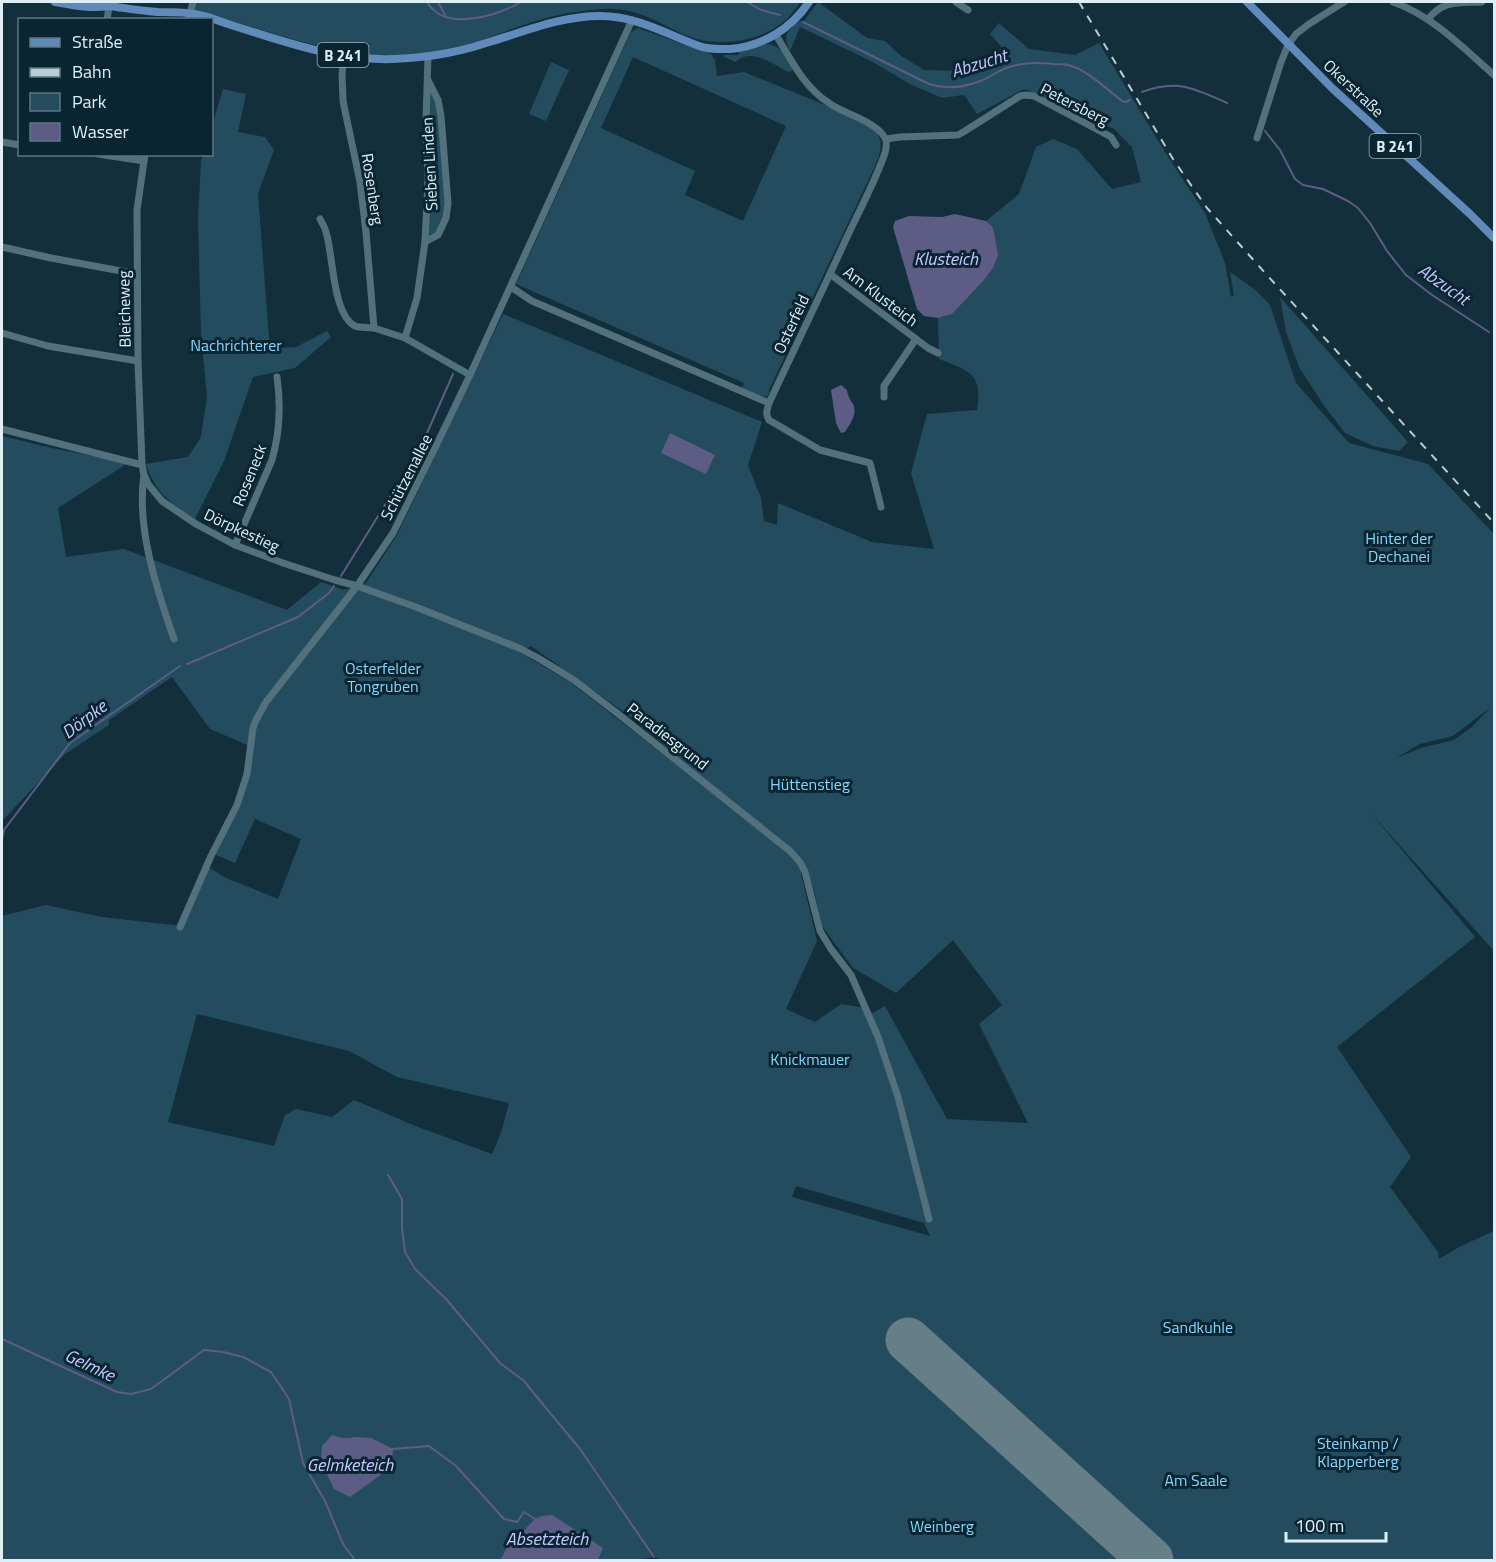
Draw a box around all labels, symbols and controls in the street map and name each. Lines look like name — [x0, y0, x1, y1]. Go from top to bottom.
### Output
legend — [18, 18, 213, 156]
text: Straße — [72, 28, 123, 55]
water label: Abzucht — [948, 41, 1013, 84]
road number: B 241 — [318, 43, 368, 67]
street label: Okerstraße — [1318, 53, 1390, 123]
text: Bahn — [72, 58, 111, 85]
street label: Petersberg — [1036, 76, 1114, 132]
text: Park — [72, 88, 107, 115]
street label: Sieben Linden — [415, 117, 443, 211]
text: Wasser — [72, 118, 129, 145]
road number: B 241 — [1370, 134, 1420, 158]
street label: Rosenberg — [355, 151, 391, 227]
water label: Klusteich — [914, 245, 979, 272]
water label: Abzucht — [1413, 257, 1477, 313]
street label: Am Klusteich — [839, 260, 923, 332]
street label: Bleicheweg — [111, 270, 137, 348]
street label: Osterfeld — [767, 291, 815, 357]
park label: Nachrichterer — [190, 333, 282, 357]
street label: Schützenallee — [374, 430, 438, 524]
street label: Roseneck — [226, 440, 272, 510]
street label: Dörpkestieg — [200, 502, 284, 558]
park label: Hinter der Dechanei — [1365, 526, 1433, 568]
park label: Osterfelder Tongruben — [345, 656, 422, 698]
water label: Dörpke — [56, 692, 114, 745]
street label: Paradiesgrund — [622, 696, 714, 776]
park label: Hüttenstieg — [770, 772, 850, 796]
park label: Knickmauer — [770, 1047, 850, 1071]
park label: Sandkuhle — [1163, 1315, 1233, 1339]
water label: Gelmke — [61, 1342, 121, 1389]
park label: Steinkamp / Klapperberg — [1317, 1431, 1399, 1473]
water label: Gelmketeich — [307, 1451, 394, 1478]
park label: Am Saale — [1165, 1468, 1227, 1492]
scale bar — [1286, 1505, 1386, 1543]
text: 100 m — [1295, 1512, 1344, 1539]
park label: Weinberg — [910, 1514, 974, 1538]
water label: Absetzteich — [506, 1525, 589, 1552]

